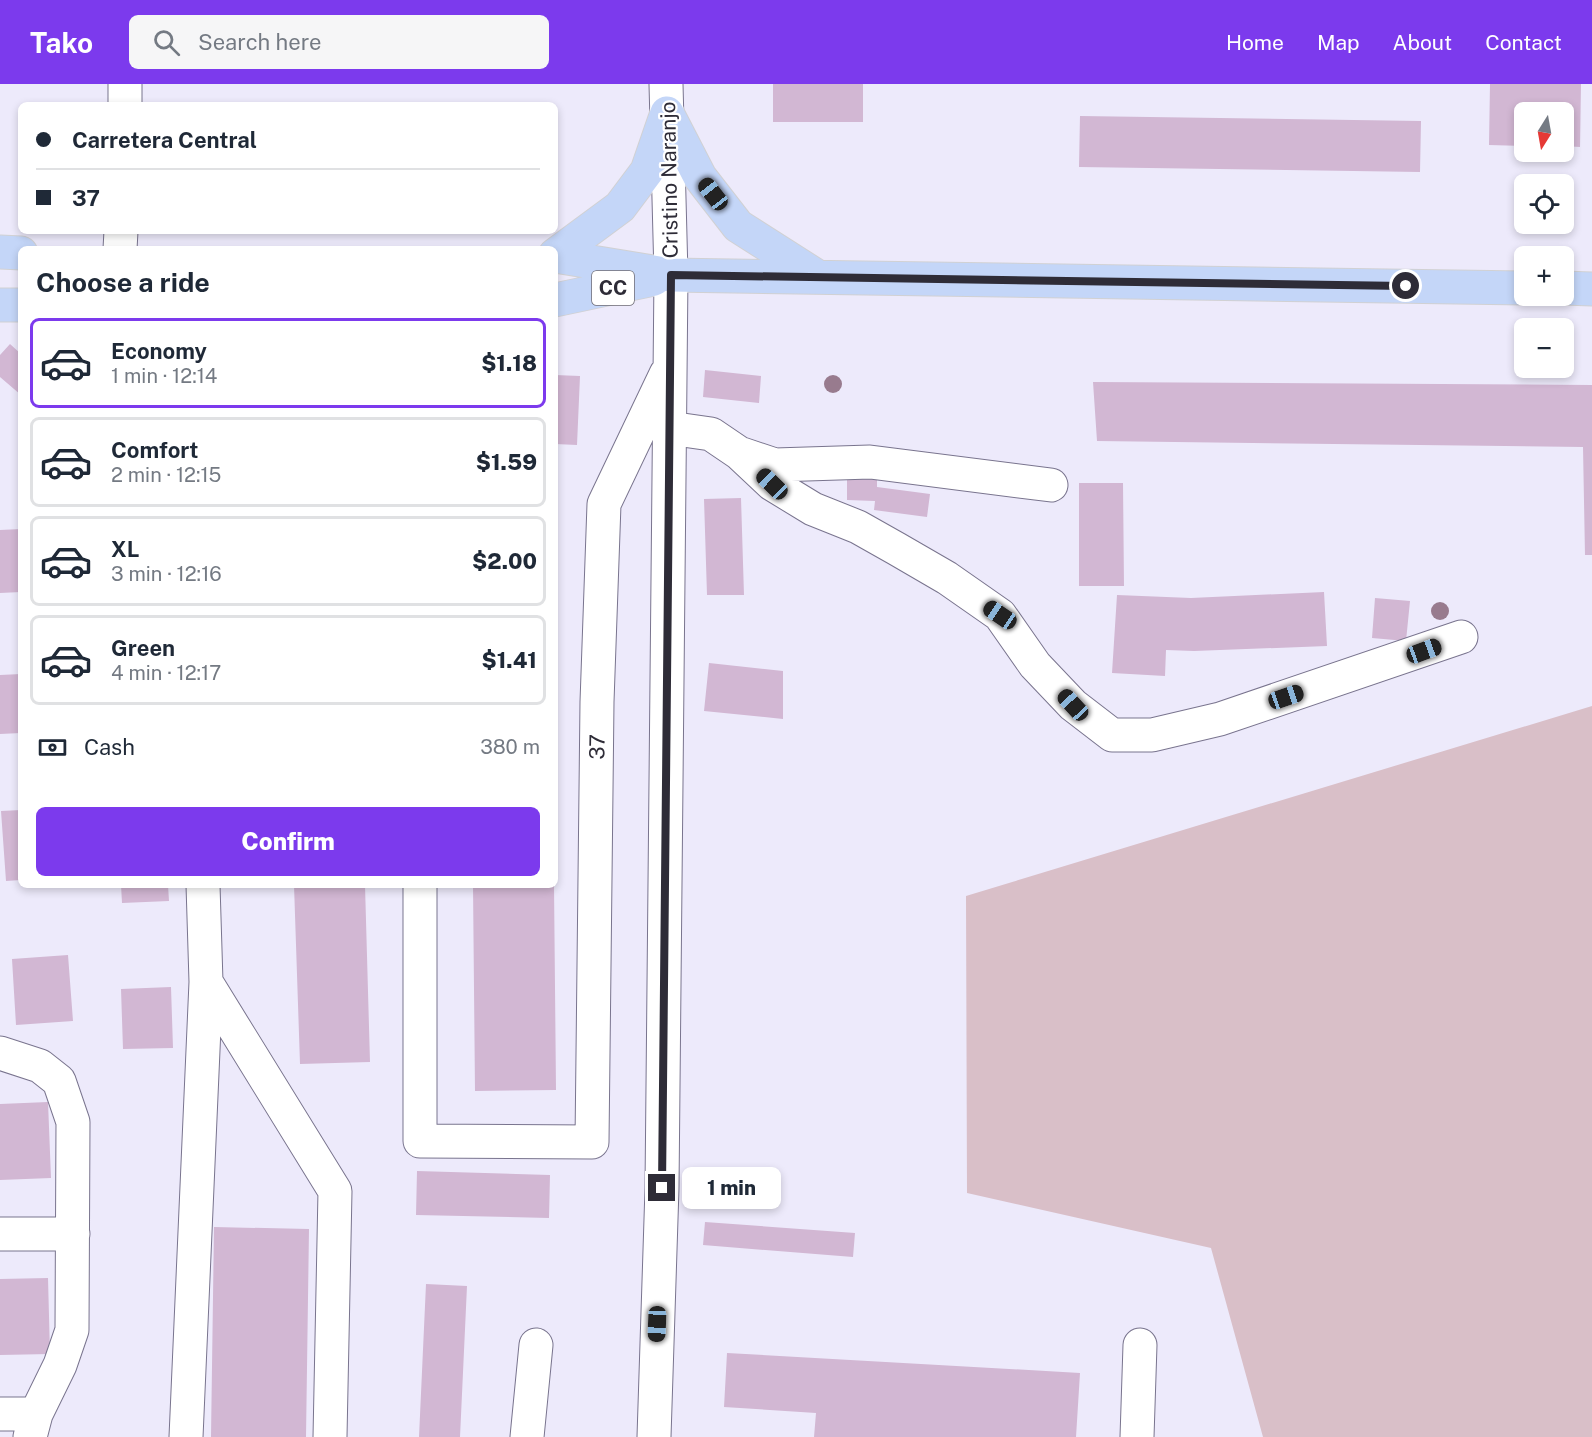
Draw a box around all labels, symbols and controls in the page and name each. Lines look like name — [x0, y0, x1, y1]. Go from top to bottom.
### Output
search box — [129, 15, 549, 69]
text: Tako — [30, 26, 93, 59]
icon: search — [150, 26, 183, 59]
text: Search here — [198, 29, 322, 55]
text: Home — [1226, 30, 1284, 55]
text: Map — [1317, 30, 1360, 55]
text: About — [1393, 30, 1452, 55]
text: Contact — [1485, 30, 1562, 55]
street label: Cristino Naranjo — [655, 101, 683, 259]
north arrow — [1514, 102, 1574, 162]
map controls — [1514, 102, 1574, 378]
text: Carretera Central — [72, 127, 257, 153]
car — [695, 174, 731, 214]
button: locate — [1514, 174, 1574, 234]
text: 37 — [72, 185, 100, 211]
button: + — [1514, 246, 1574, 306]
text: Choose a ride — [36, 266, 210, 298]
road number: CC — [592, 271, 634, 305]
route start — [1392, 272, 1419, 299]
button: − — [1514, 318, 1574, 378]
icon: car — [39, 336, 93, 390]
text: Economy — [111, 338, 207, 364]
text: $1.18 — [481, 350, 537, 376]
text: 1 min · 12:14 — [111, 364, 217, 388]
icon: car — [39, 435, 93, 489]
text: Comfort — [111, 437, 198, 463]
text: $1.59 — [476, 449, 537, 475]
text: 2 min · 12:15 — [111, 463, 221, 487]
car — [753, 465, 791, 503]
icon: car — [39, 534, 93, 588]
text: XL — [111, 536, 139, 562]
text: $2.00 — [472, 548, 537, 574]
text: 3 min · 12:16 — [111, 562, 222, 586]
car — [980, 597, 1020, 633]
icon: car — [39, 633, 93, 687]
text: Green — [111, 635, 175, 661]
car — [1404, 636, 1444, 666]
text: $1.41 — [481, 647, 537, 673]
text: 4 min · 12:17 — [111, 661, 221, 685]
car — [1266, 683, 1306, 711]
car — [1054, 686, 1092, 724]
icon: cash — [36, 731, 69, 764]
text: Cash — [84, 734, 135, 760]
street label: 37 — [584, 734, 610, 760]
text: 380 m — [480, 735, 540, 759]
button: Confirm — [36, 807, 540, 876]
callout: 1 min — [683, 1167, 782, 1209]
route end — [648, 1174, 675, 1201]
text: 1 min — [707, 1176, 756, 1200]
car — [647, 1306, 667, 1342]

